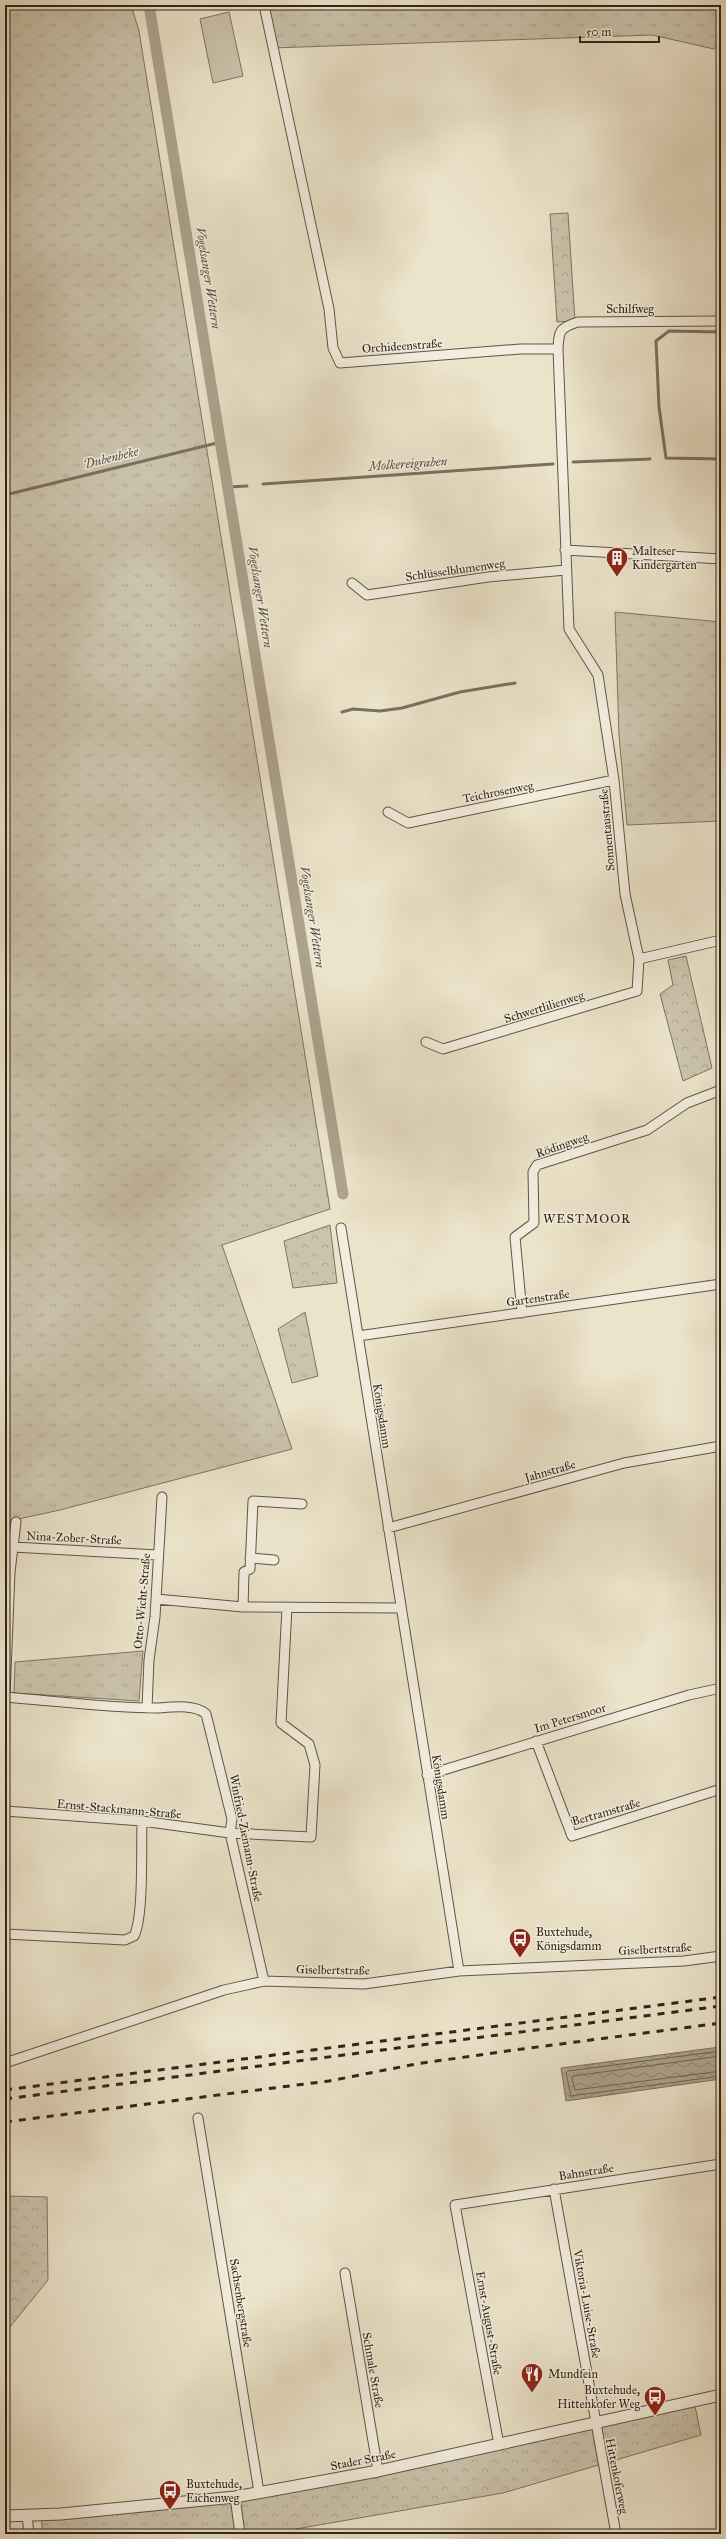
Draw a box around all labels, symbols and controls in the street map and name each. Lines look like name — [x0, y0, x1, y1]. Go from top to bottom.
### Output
scale bar — [580, 18, 659, 44]
text: 50 m — [586, 25, 611, 39]
water label: Vogelsanger Wettern — [192, 226, 224, 330]
street label: Schilfweg — [606, 302, 654, 317]
street label: Orchideenstraße — [361, 336, 443, 356]
water label: Dubenbeke — [82, 443, 141, 473]
water label: Molkereigraben — [366, 453, 448, 475]
place label: Malteser Kindergarten — [632, 544, 697, 573]
water label: Vogelsanger Wettern — [244, 545, 276, 649]
building icon: Malteser Kindergarten — [604, 545, 630, 578]
street label: Schlüsselblumenweg — [404, 556, 506, 585]
street label: Teichrosenweg — [461, 778, 535, 807]
street label: Sonnentaustraße — [596, 788, 618, 872]
water label: Vogelsanger Wettern — [296, 865, 328, 969]
street label: Schwertlilienweg — [502, 988, 586, 1027]
street label: Rödingweg — [534, 1129, 591, 1161]
district label: WESTMOOR — [543, 1211, 631, 1227]
street label: Gartenstraße — [506, 1287, 570, 1309]
street label: Königsdamm — [369, 1383, 394, 1450]
street label: Jahnstraße — [521, 1457, 577, 1486]
street label: Nina-Zober-Straße — [26, 1529, 122, 1547]
street label: Otto-Wicht-Straße — [131, 1553, 153, 1649]
street label: Im Petersmoor — [532, 1700, 608, 1736]
street label: Königsdamm — [428, 1754, 453, 1821]
street label: Winfried-Ziemann-Straße — [227, 1773, 265, 1903]
street label: Bertramstraße — [570, 1796, 642, 1828]
street label: Ernst-Stackmann-Straße — [56, 1797, 182, 1821]
place label: Buxtehude, Königsdamm — [536, 1925, 602, 1954]
bus stop icon: Buxtehude, Königsdamm — [507, 1926, 533, 1959]
street label: Giselbertstraße — [618, 1940, 692, 1958]
street label: Giselbertstraße — [296, 1962, 370, 1978]
street label: Bahnstraße — [557, 2161, 615, 2183]
street label: Viktoria-Luise-Straße — [570, 2248, 603, 2359]
street label: Sachsenbergstraße — [226, 2258, 255, 2349]
street label: Ernst-August-Straße — [472, 2270, 505, 2376]
street label: Schmale Straße — [359, 2331, 387, 2409]
restaurant icon: Mundfein — [519, 2361, 545, 2394]
place label: Mundfein — [548, 2367, 598, 2381]
place label: Buxtehude, Hittenkofer Weg — [557, 2383, 640, 2412]
bus stop icon: Buxtehude, Hittenkofer Weg — [642, 2384, 668, 2417]
street label: Hittenkoferweg — [602, 2437, 631, 2516]
street label: Stader Straße — [329, 2447, 397, 2473]
place label: Buxtehude, Eichenweg — [186, 2477, 242, 2506]
bus stop icon: Buxtehude, Eichenweg — [157, 2478, 183, 2511]

